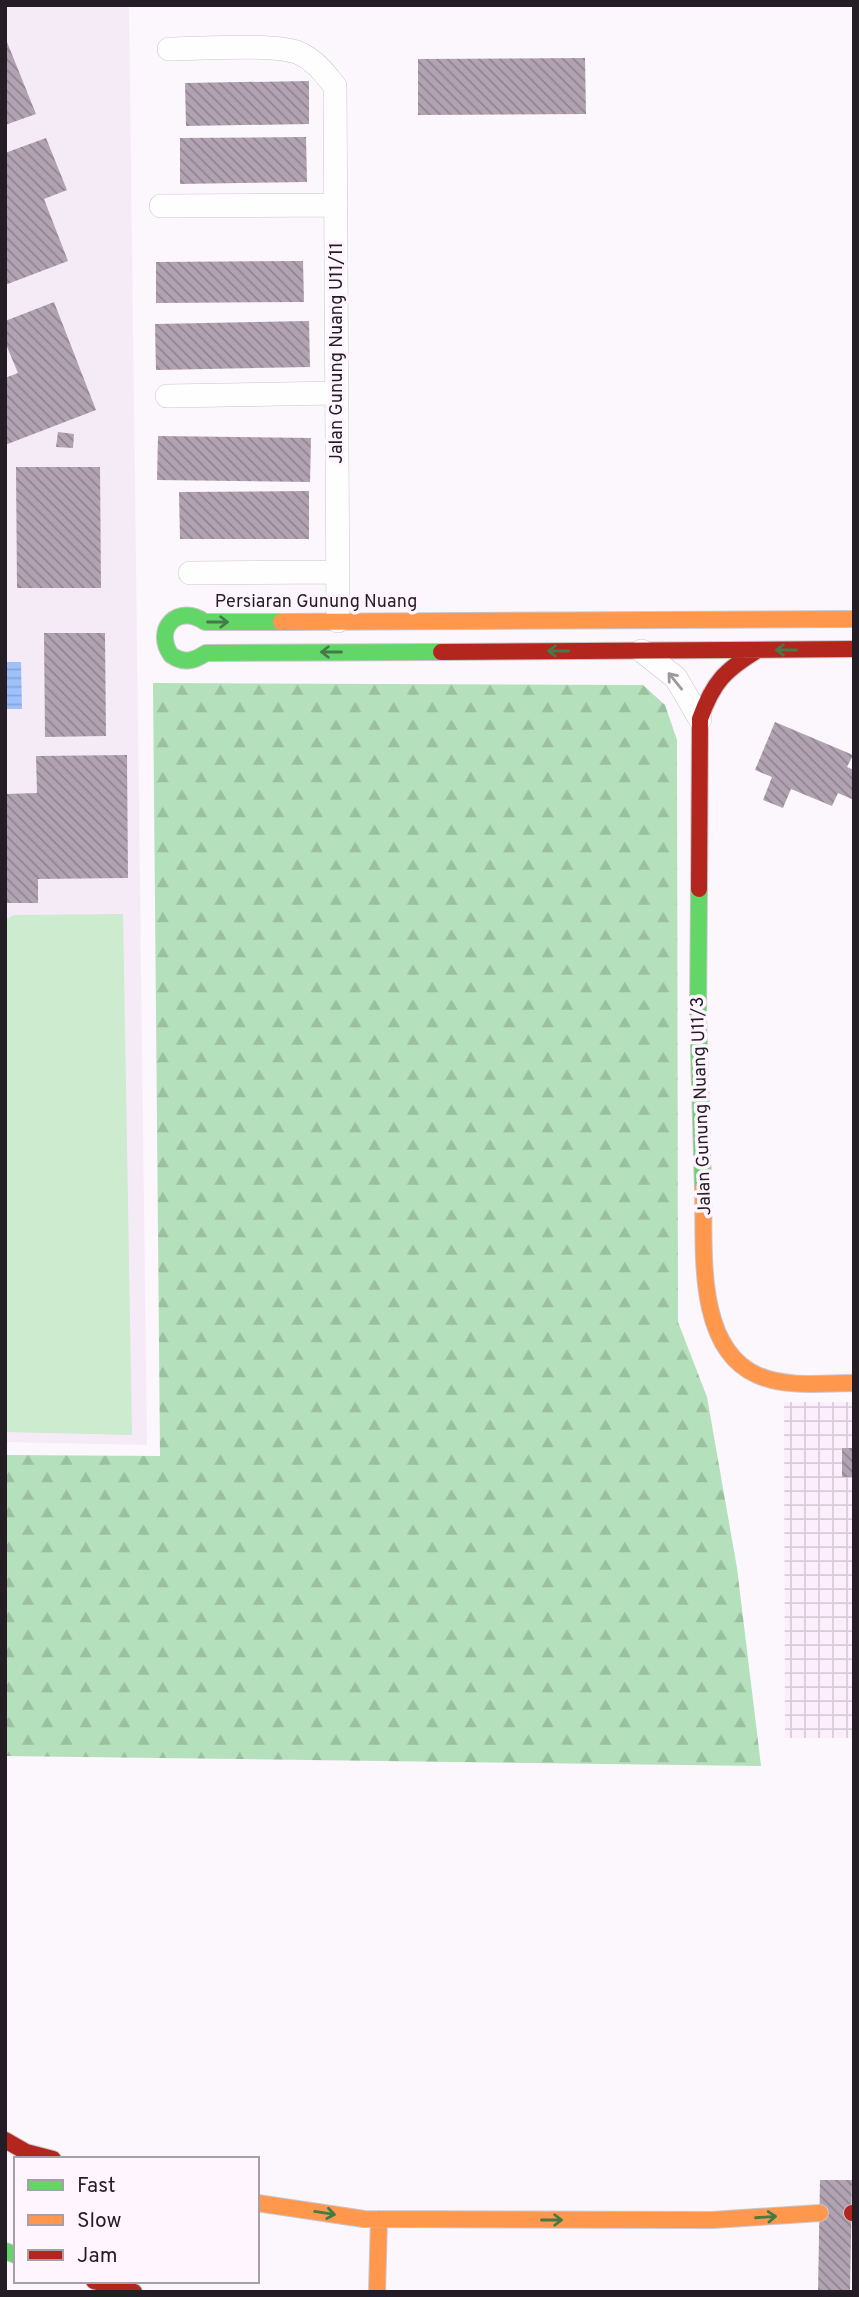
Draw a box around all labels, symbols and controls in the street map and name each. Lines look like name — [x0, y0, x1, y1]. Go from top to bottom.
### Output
street label: Jalan Gunung Nuang U11/11 — [326, 242, 349, 464]
street label: Persiaran Gunung Nuang — [215, 591, 417, 614]
one-way arrow — [206, 615, 229, 629]
one-way arrow — [774, 643, 797, 657]
one-way arrow — [547, 644, 570, 658]
one-way arrow — [319, 646, 342, 659]
one-way arrow — [668, 672, 683, 690]
street label: Jalan Gunung Nuang U11/3 — [687, 996, 717, 1216]
legend — [14, 2157, 259, 2283]
text: Fast — [77, 2173, 116, 2200]
one-way arrow — [313, 2207, 336, 2220]
text: Slow — [77, 2208, 122, 2235]
one-way arrow — [754, 2210, 777, 2223]
one-way arrow — [540, 2213, 563, 2227]
text: Jam — [77, 2243, 118, 2270]

